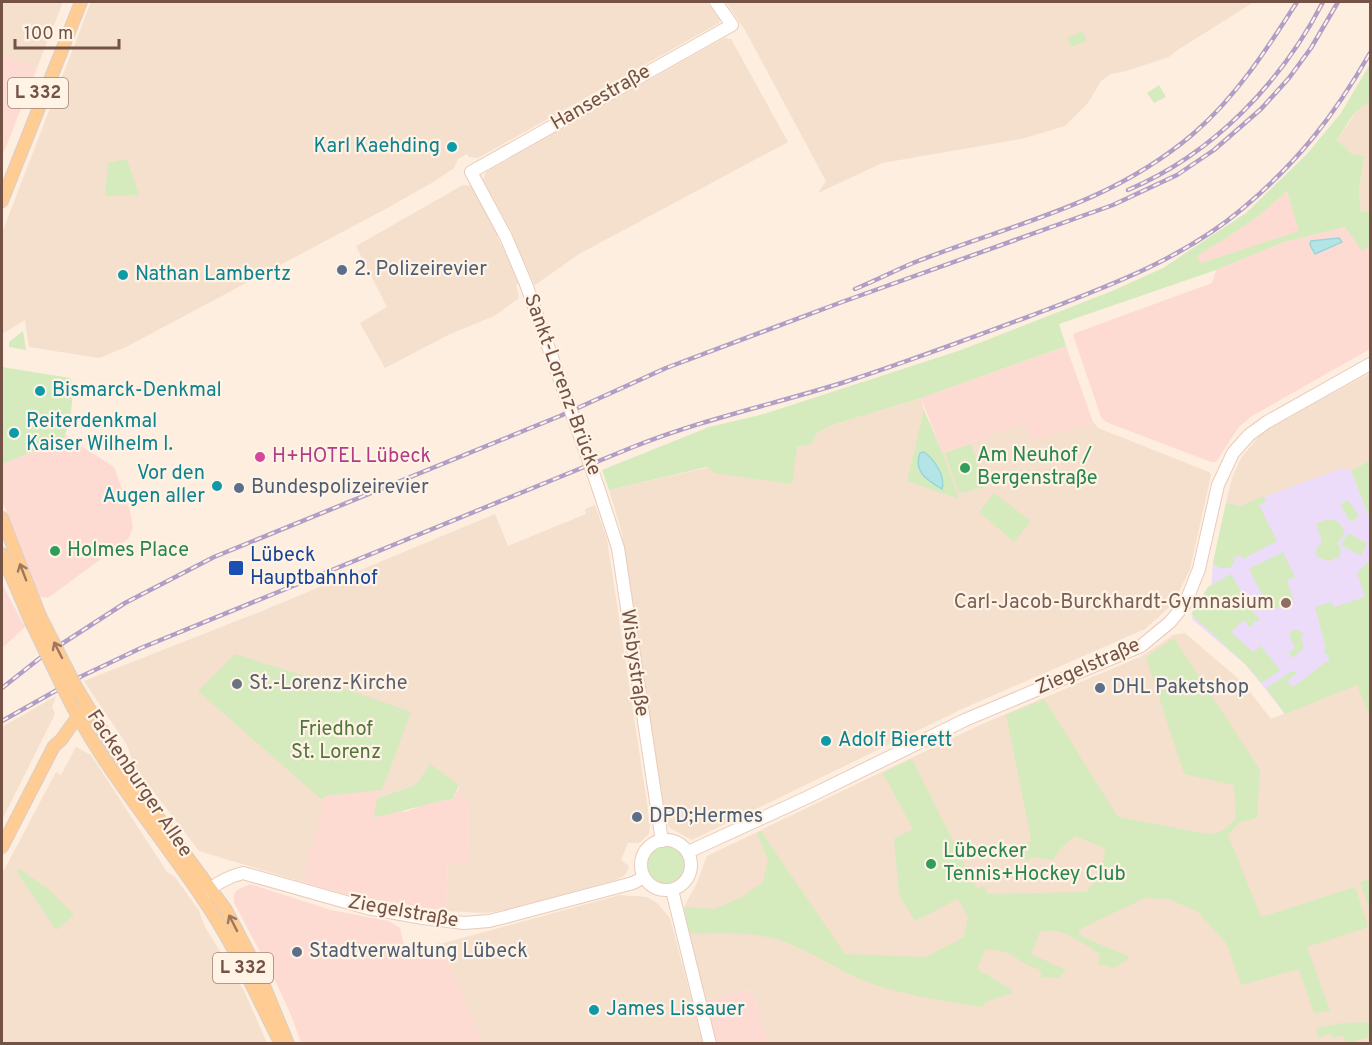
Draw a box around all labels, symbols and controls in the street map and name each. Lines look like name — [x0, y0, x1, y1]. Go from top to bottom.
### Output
scale bar — [15, 12, 118, 50]
text: 100 m — [24, 23, 73, 46]
street label: Hansestraße — [547, 59, 655, 137]
road number: L 332 — [8, 78, 68, 108]
place label: Karl Kaehding — [314, 134, 440, 160]
marker: Karl Kaehding — [445, 140, 459, 154]
place label: 2. Polizeirevier — [354, 257, 487, 283]
place label: Nathan Lambertz — [135, 262, 291, 288]
marker: 2. Polizeirevier — [335, 263, 349, 277]
marker: Nathan Lambertz — [116, 268, 130, 282]
street label: Sankt-Lorenz-Brücke — [517, 291, 607, 479]
place label: Bismarck-Denkmal — [52, 378, 222, 404]
marker: Bismarck-Denkmal — [33, 384, 47, 398]
place label: Reiterdenkmal Kaiser Wilhelm I. — [26, 409, 173, 458]
marker: Reiterdenkmal Kaiser Wilhelm I. — [7, 426, 21, 440]
place label: Am Neuhof / Bergenstraße — [977, 443, 1098, 492]
place label: H+HOTEL Lübeck — [272, 444, 431, 470]
marker: H+HOTEL Lübeck — [253, 450, 267, 464]
place label: Vor den Augen aller — [103, 461, 205, 510]
marker: Am Neuhof / Bergenstraße — [958, 461, 972, 475]
place label: Bundespolizeirevier — [251, 475, 429, 501]
marker: Vor den Augen aller — [210, 479, 224, 493]
marker: Bundespolizeirevier — [232, 481, 246, 495]
place label: Holmes Place — [67, 538, 189, 564]
place label: Lübeck Hauptbahnhof — [250, 543, 378, 592]
marker: Holmes Place — [48, 544, 62, 558]
marker: Lübeck Hauptbahnhof — [227, 559, 245, 577]
one-way arrow — [17, 564, 28, 582]
place label: Carl-Jacob-Burckhardt-Gymnasium — [954, 590, 1274, 616]
marker: Carl-Jacob-Burckhardt-Gymnasium — [1279, 596, 1293, 610]
street label: Wisbystraße — [614, 608, 654, 718]
street label: Ziegelstraße — [1032, 632, 1144, 702]
one-way arrow — [51, 642, 63, 660]
place label: St.-Lorenz-Kirche — [249, 671, 407, 697]
place label: DHL Paketshop — [1112, 675, 1249, 701]
marker: St.-Lorenz-Kirche — [230, 677, 244, 691]
marker: DHL Paketshop — [1093, 681, 1107, 695]
street label: Fackenburger Allee — [80, 705, 198, 863]
park label: Friedhof St. Lorenz — [291, 717, 381, 766]
place label: Adolf Bierett — [838, 728, 952, 754]
marker: Adolf Bierett — [819, 734, 833, 748]
place label: DPD;Hermes — [649, 804, 763, 830]
marker: DPD;Hermes — [630, 810, 644, 824]
place label: Lübecker Tennis+Hockey Club — [943, 839, 1126, 888]
marker: Lübecker Tennis+Hockey Club — [924, 857, 938, 871]
street label: Ziegelstraße — [346, 889, 460, 935]
one-way arrow — [227, 915, 239, 932]
place label: Stadtverwaltung Lübeck — [309, 939, 528, 965]
marker: Stadtverwaltung Lübeck — [290, 945, 304, 959]
road number: L 332 — [213, 953, 273, 983]
place label: James Lissauer — [606, 997, 745, 1023]
marker: James Lissauer — [587, 1003, 601, 1017]

